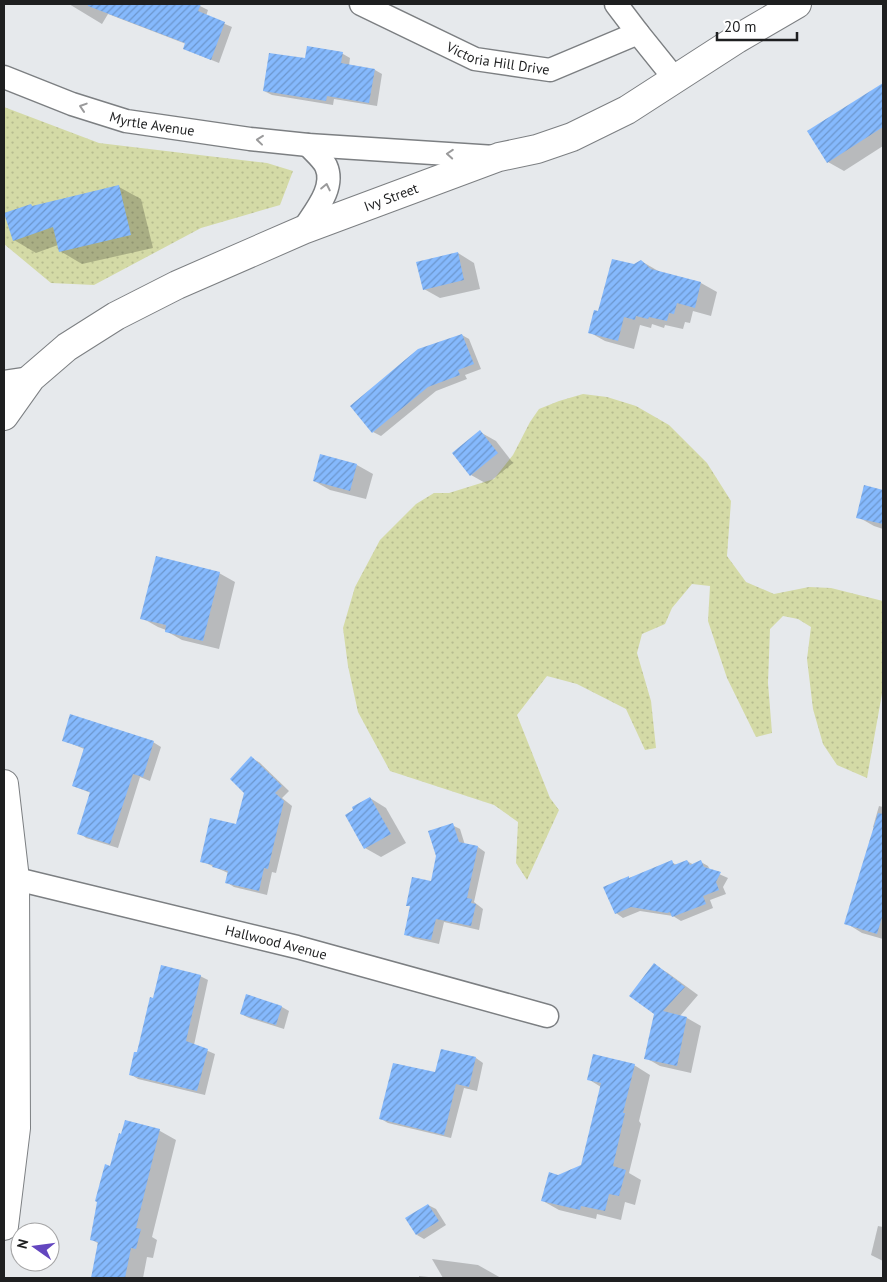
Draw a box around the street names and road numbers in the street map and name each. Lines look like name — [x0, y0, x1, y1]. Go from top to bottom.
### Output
street label: Victoria Hill Drive — [443, 37, 551, 79]
street label: Myrtle Avenue — [107, 107, 196, 140]
street label: Ivy Street — [361, 179, 421, 215]
street label: Hallwood Avenue — [223, 921, 329, 964]

